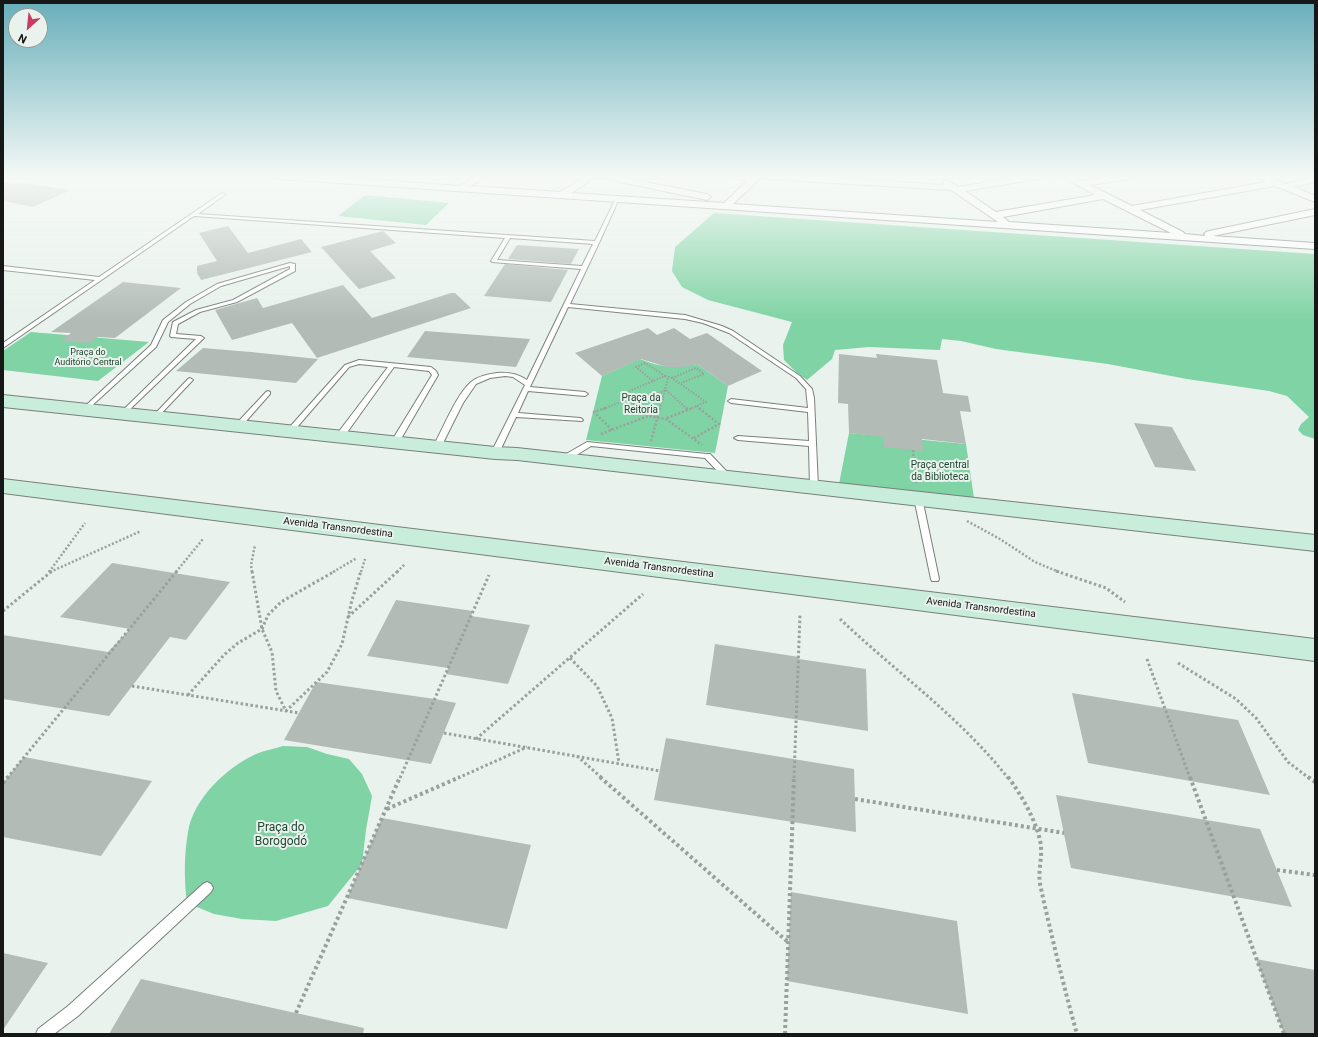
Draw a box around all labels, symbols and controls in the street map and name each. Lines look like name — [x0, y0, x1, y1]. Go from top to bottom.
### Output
north arrow — [8, 8, 48, 48]
text: N — [16, 31, 29, 46]
park label: Praça do Auditório Central — [54, 348, 122, 369]
park label: Praça da Reitoria — [621, 392, 661, 416]
park label: Praça central da Biblioteca — [911, 459, 969, 482]
street label: Avenida Transnordestina — [283, 515, 393, 541]
street label: Avenida Transnordestina — [604, 555, 714, 581]
street label: Avenida Transnordestina — [926, 595, 1036, 621]
park label: Praça do Borogodó — [255, 821, 307, 849]

